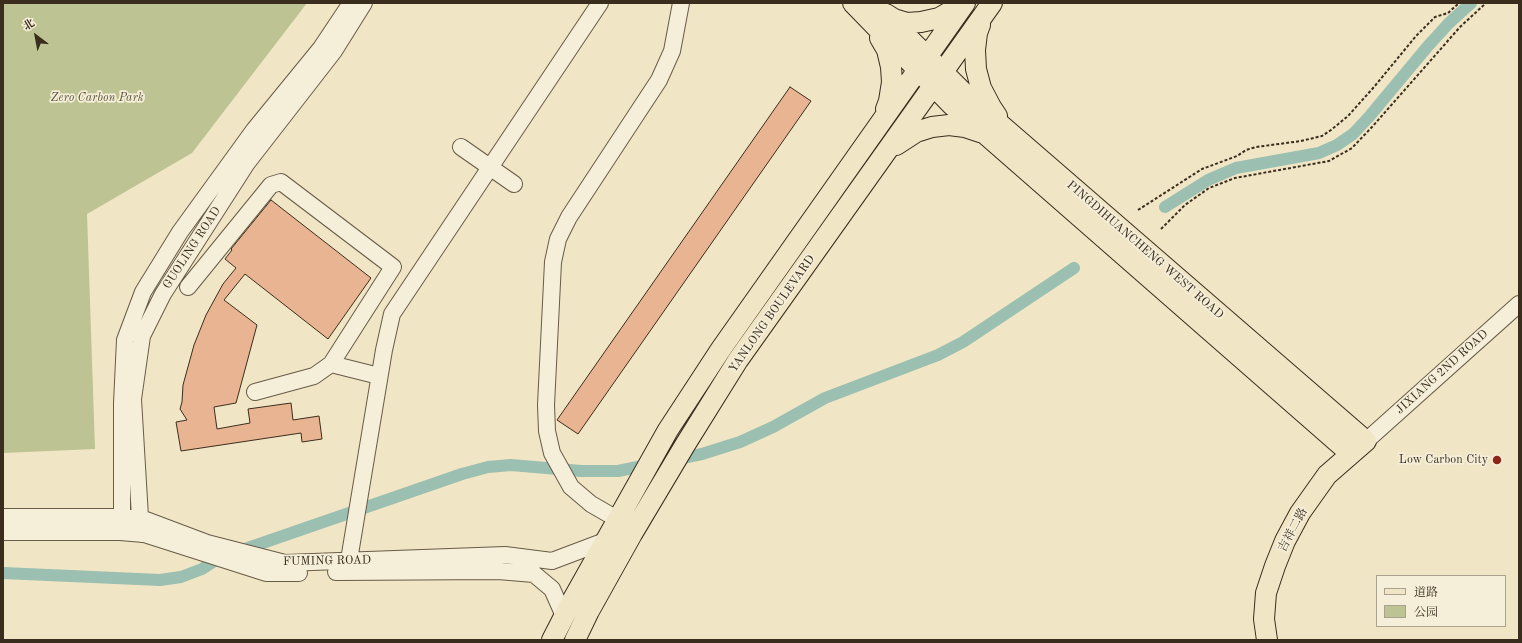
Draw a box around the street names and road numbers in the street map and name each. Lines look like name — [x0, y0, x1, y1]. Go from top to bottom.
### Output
street label: PINGDIHUANCHENG WEST ROAD — [1064, 178, 1226, 322]
street label: GUOLING ROAD — [160, 204, 224, 292]
street label: YANLONG BOULEVARD — [726, 252, 818, 376]
street label: JIXIANG 2ND ROAD — [1393, 327, 1491, 417]
street label: 吉祥二路 — [1275, 505, 1311, 555]
street label: FUMING ROAD — [283, 553, 371, 569]

